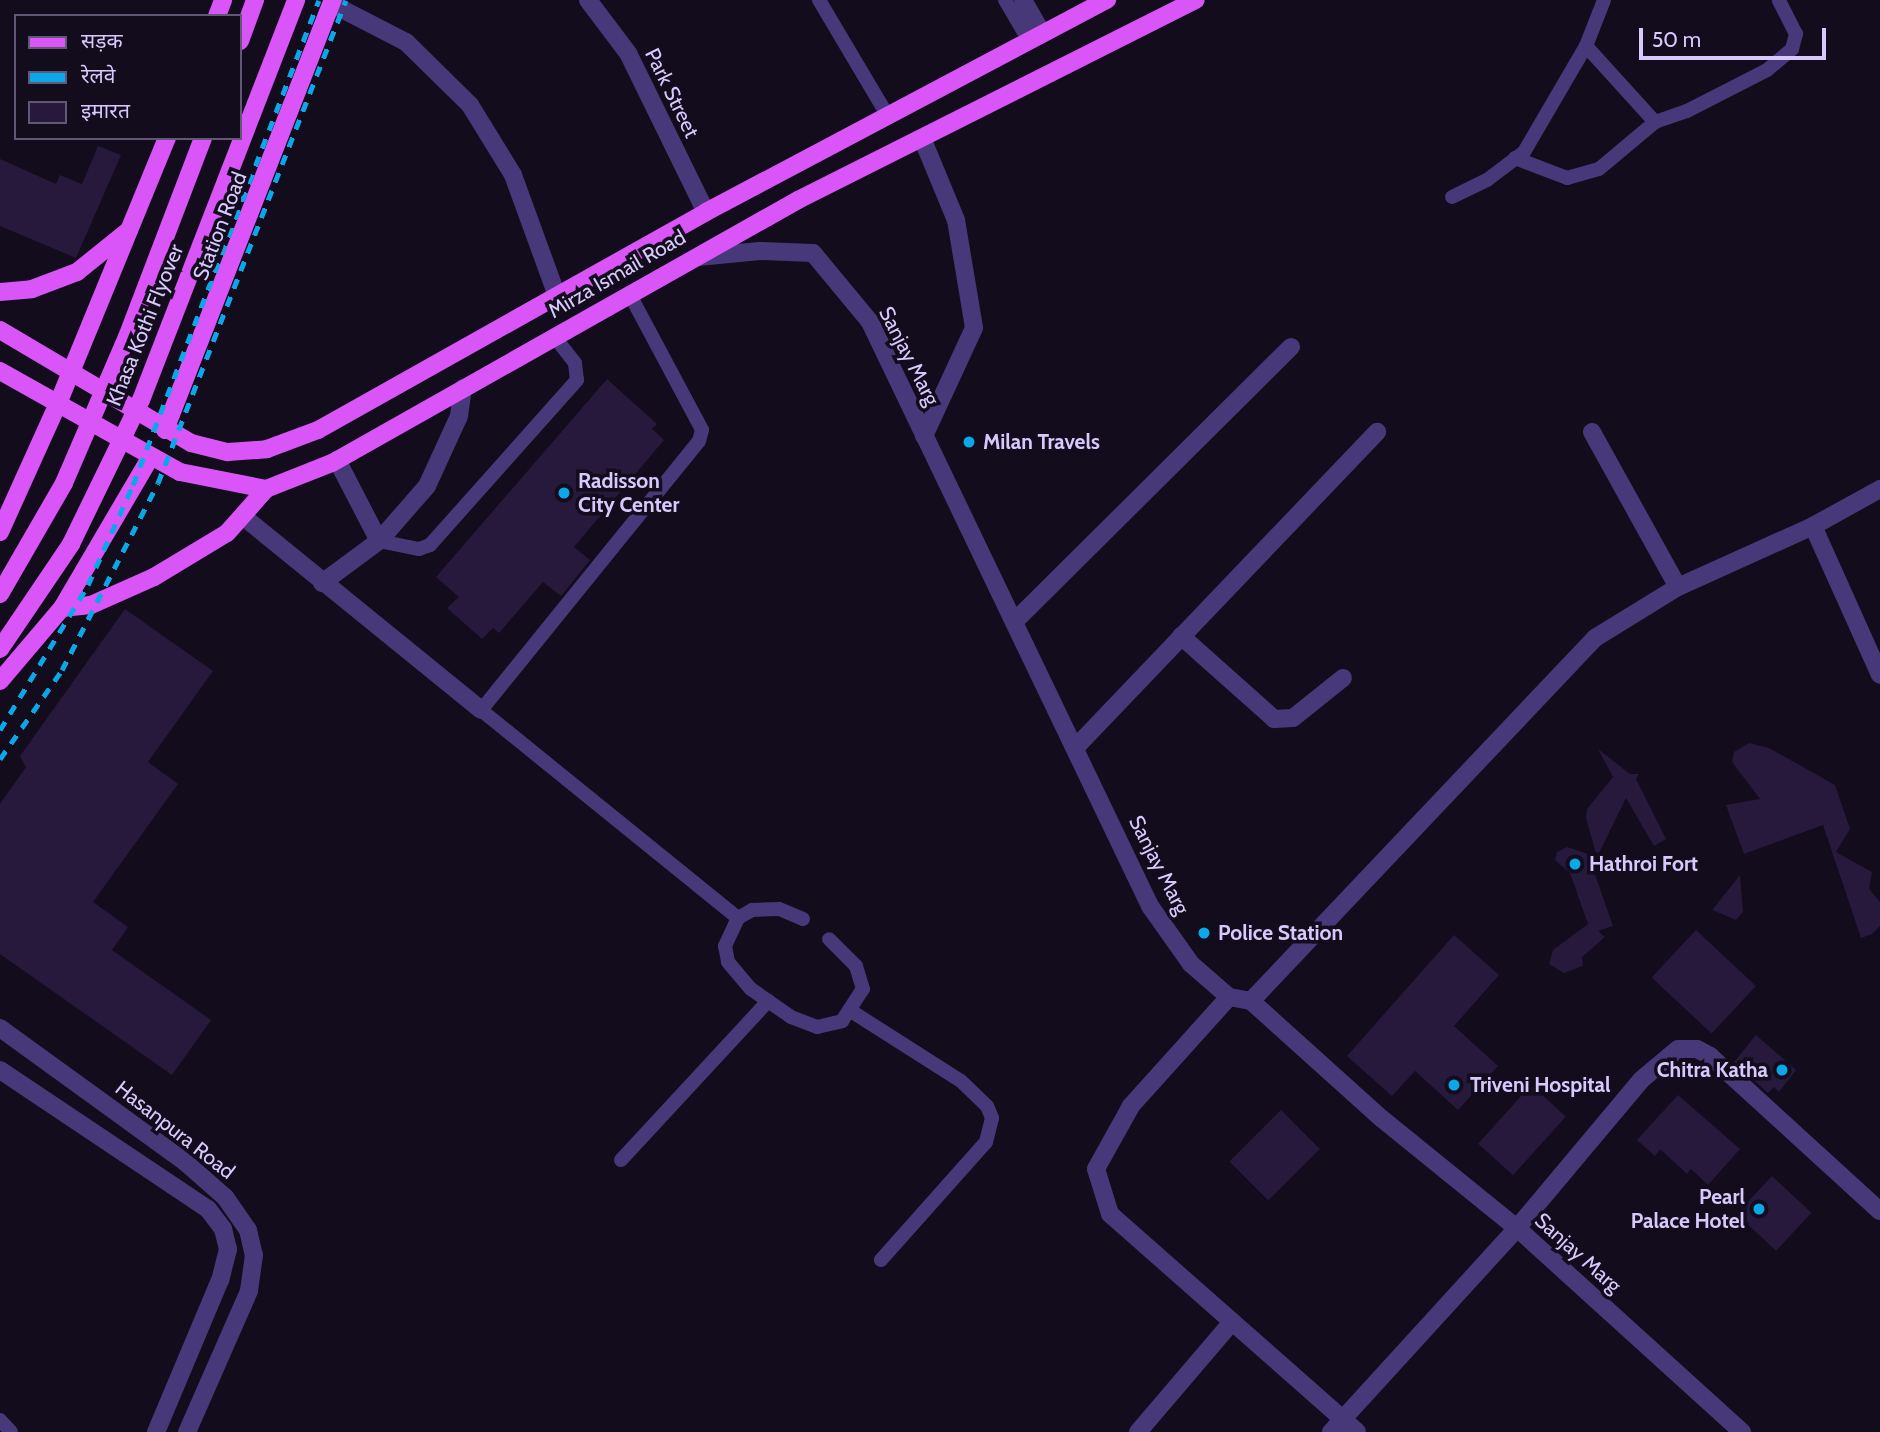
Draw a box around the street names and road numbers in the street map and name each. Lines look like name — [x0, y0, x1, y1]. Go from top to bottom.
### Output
street label: Park Street — [640, 44, 704, 142]
street label: Station Road — [188, 168, 252, 284]
street label: Mirza Ismail Road — [544, 224, 690, 324]
street label: Khasa Kothi Flyover — [101, 240, 189, 410]
street label: Sanjay Marg — [873, 302, 945, 410]
street label: Sanjay Marg — [1123, 811, 1195, 919]
street label: Hasanpura Road — [110, 1076, 240, 1184]
street label: Sanjay Marg — [1530, 1208, 1626, 1298]

